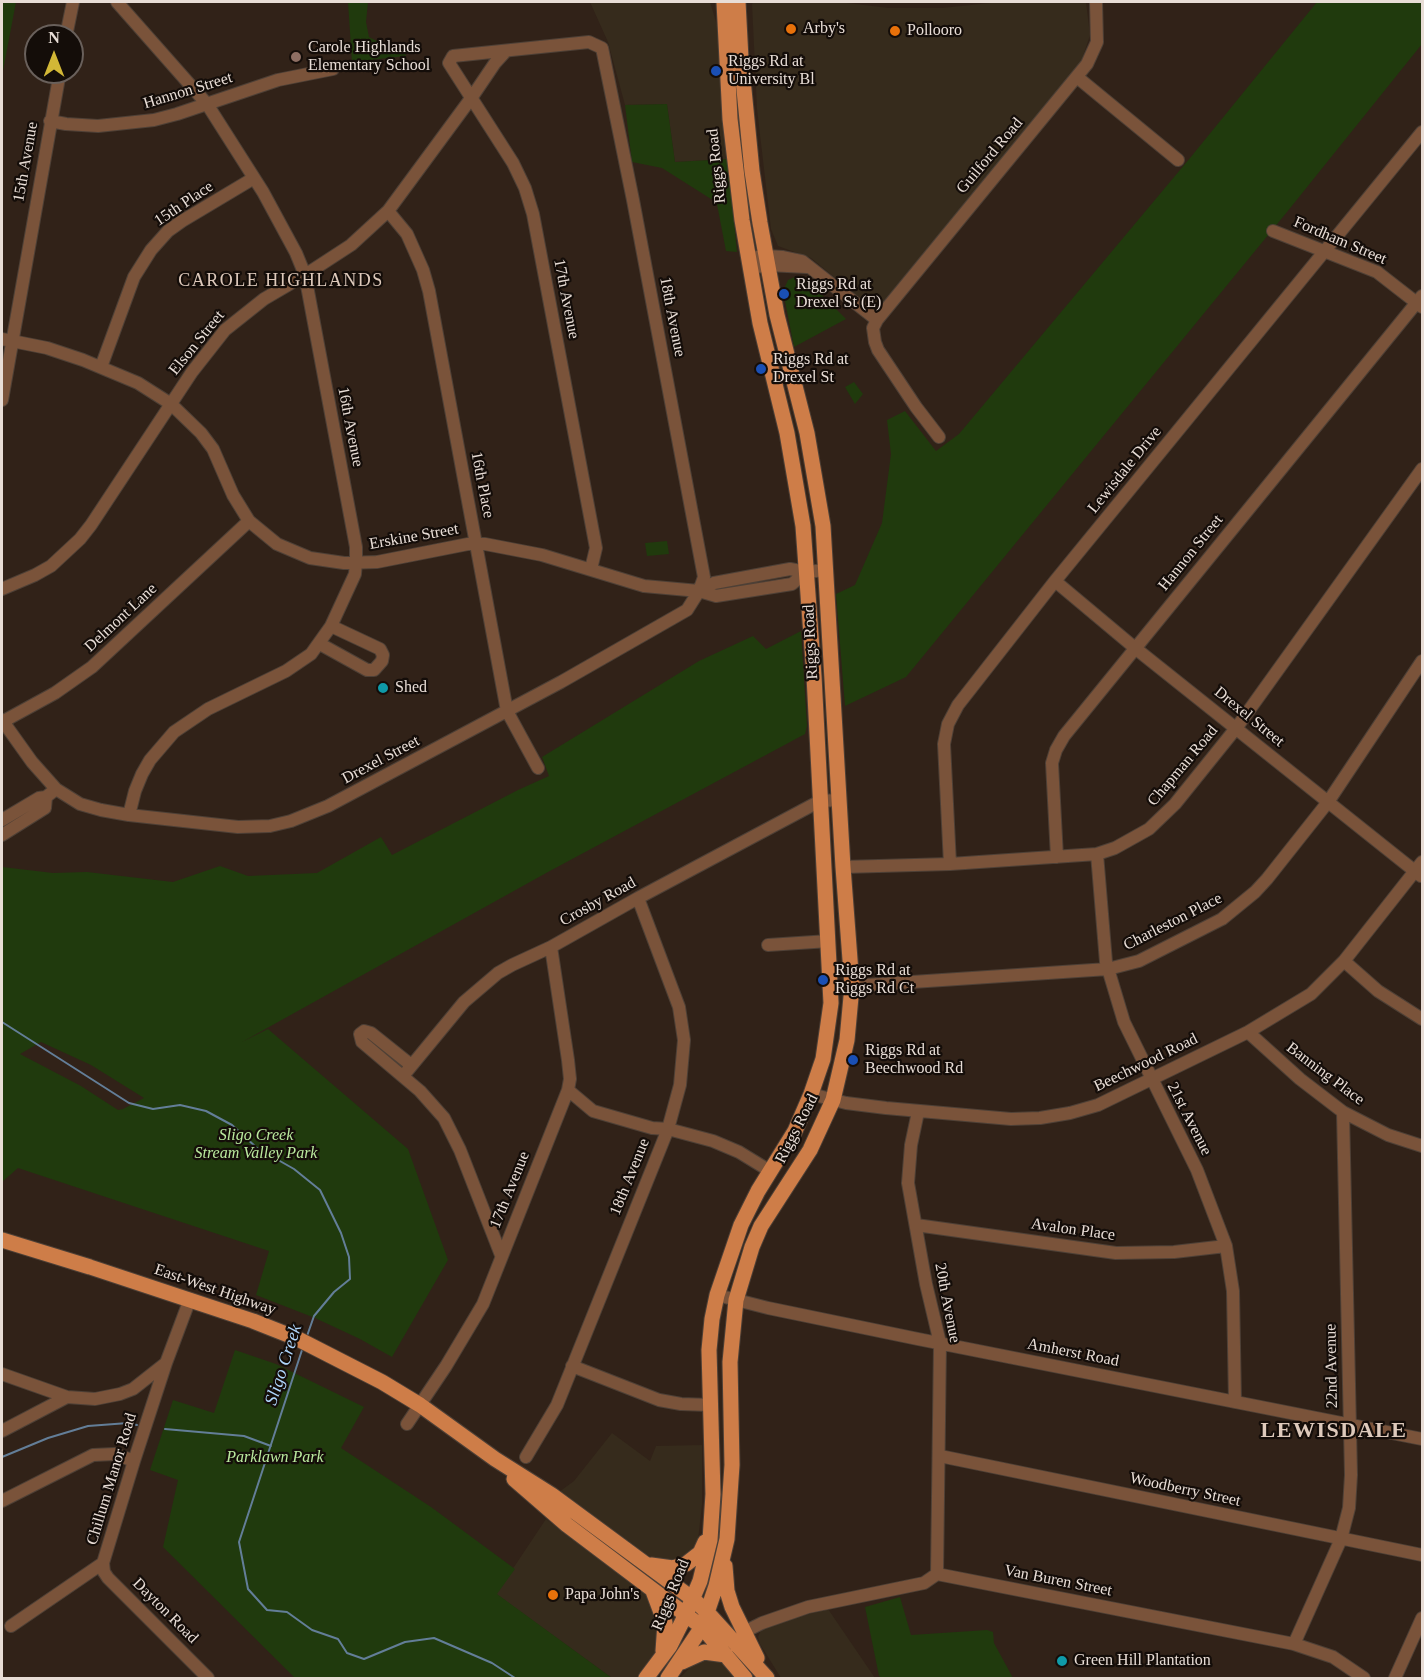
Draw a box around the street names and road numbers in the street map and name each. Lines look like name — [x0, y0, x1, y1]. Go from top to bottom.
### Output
street label: Hannon Street — [141, 68, 235, 114]
street label: Guilford Road — [953, 114, 1027, 198]
street label: 15th Avenue — [10, 120, 42, 204]
street label: Riggs Road — [704, 128, 730, 204]
street label: 15th Place — [151, 177, 217, 231]
street label: Fordham Street — [1291, 213, 1389, 269]
street label: 17th Avenue — [549, 257, 583, 341]
street label: 18th Avenue — [655, 275, 689, 359]
street label: Elson Street — [165, 307, 229, 379]
street label: 16th Avenue — [333, 385, 367, 469]
street label: Lewisdale Drive — [1084, 423, 1166, 517]
street label: 16th Place — [466, 450, 498, 520]
street label: Hannon Street — [1155, 511, 1227, 595]
street label: Erskine Street — [368, 520, 460, 554]
street label: Delmont Lane — [81, 580, 161, 656]
street label: Riggs Road — [799, 604, 823, 680]
street label: Drexel Street — [1210, 683, 1288, 751]
street label: Chapman Road — [1144, 722, 1222, 810]
street label: Drexel Street — [339, 732, 423, 788]
street label: Crosby Road — [557, 873, 639, 931]
street label: Charleston Place — [1121, 889, 1225, 955]
street label: Beechwood Road — [1091, 1030, 1201, 1096]
street label: Banning Place — [1282, 1038, 1368, 1110]
street label: 21st Avenue — [1162, 1079, 1216, 1159]
street label: Riggs Road — [771, 1091, 823, 1167]
street label: 18th Avenue — [606, 1136, 654, 1218]
street label: 17th Avenue — [486, 1149, 534, 1231]
street label: Avalon Place — [1030, 1215, 1116, 1245]
street label: East-West Highway — [152, 1260, 278, 1320]
street label: 20th Avenue — [930, 1261, 964, 1345]
street label: 22nd Avenue — [1322, 1324, 1342, 1408]
street label: Amherst Road — [1026, 1335, 1120, 1371]
street label: Chillum Manor Road — [83, 1411, 141, 1547]
street label: Woodberry Street — [1128, 1469, 1242, 1511]
street label: Riggs Road — [648, 1557, 694, 1633]
street label: Van Buren Street — [1003, 1561, 1113, 1601]
street label: Dayton Road — [128, 1574, 202, 1648]

